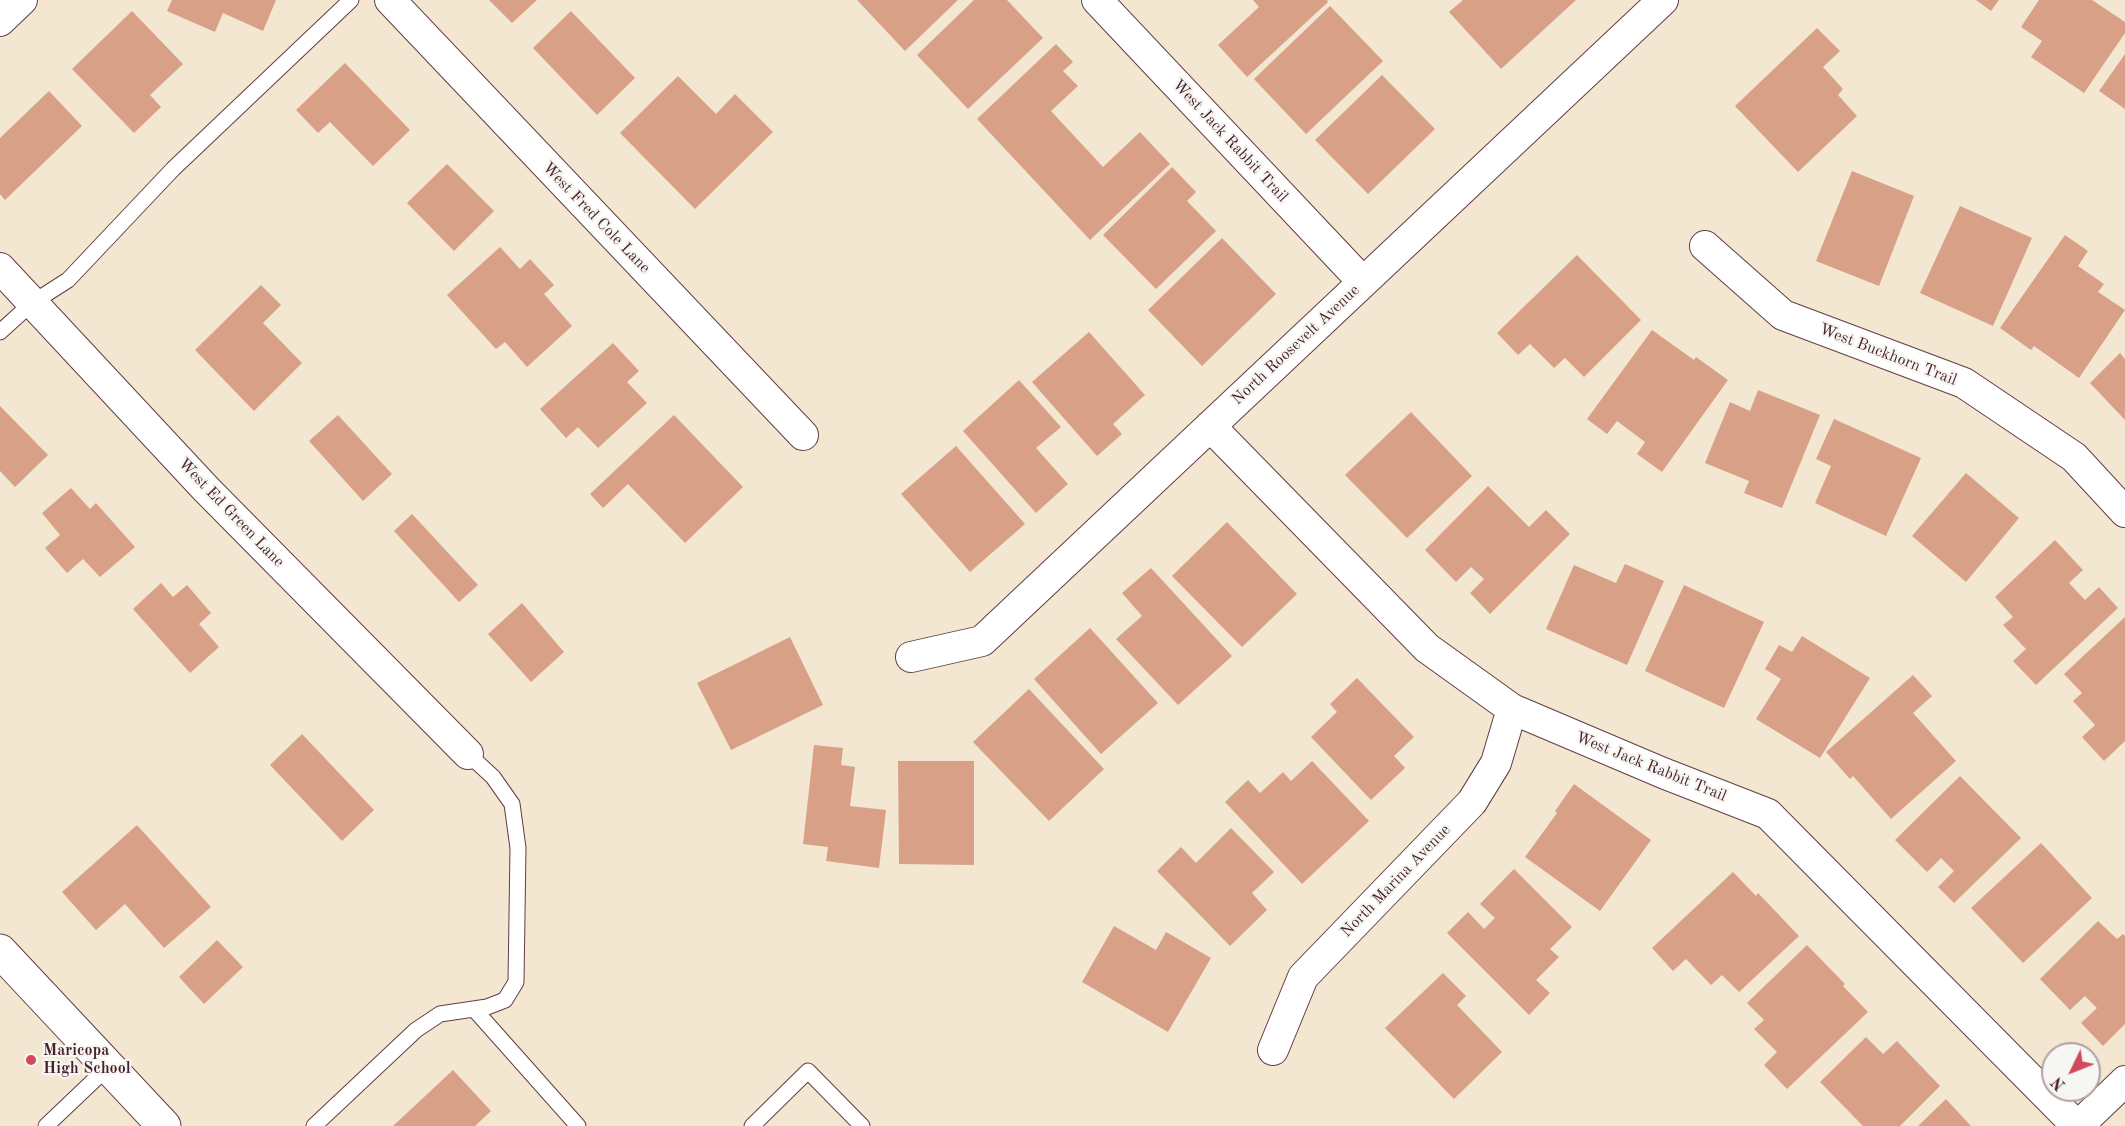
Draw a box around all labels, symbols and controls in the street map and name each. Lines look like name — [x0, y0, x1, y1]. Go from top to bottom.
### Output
street label: West Jack Rabbit Trail — [1168, 76, 1292, 206]
street label: West Fred Cole Lane — [538, 158, 654, 278]
street label: North Roosevelt Avenue — [1228, 281, 1364, 409]
street label: West Buckhorn Trail — [1817, 320, 1959, 390]
street label: West Ed Green Lane — [174, 454, 288, 572]
street label: West Jack Rabbit Trail — [1573, 728, 1729, 806]
street label: North Marina Avenue — [1337, 821, 1455, 941]
place label: Maricopa High School — [43, 1041, 131, 1079]
north arrow — [2041, 1042, 2101, 1102]
marker: Maricopa High School — [24, 1053, 38, 1067]
text: N — [2049, 1073, 2069, 1093]

